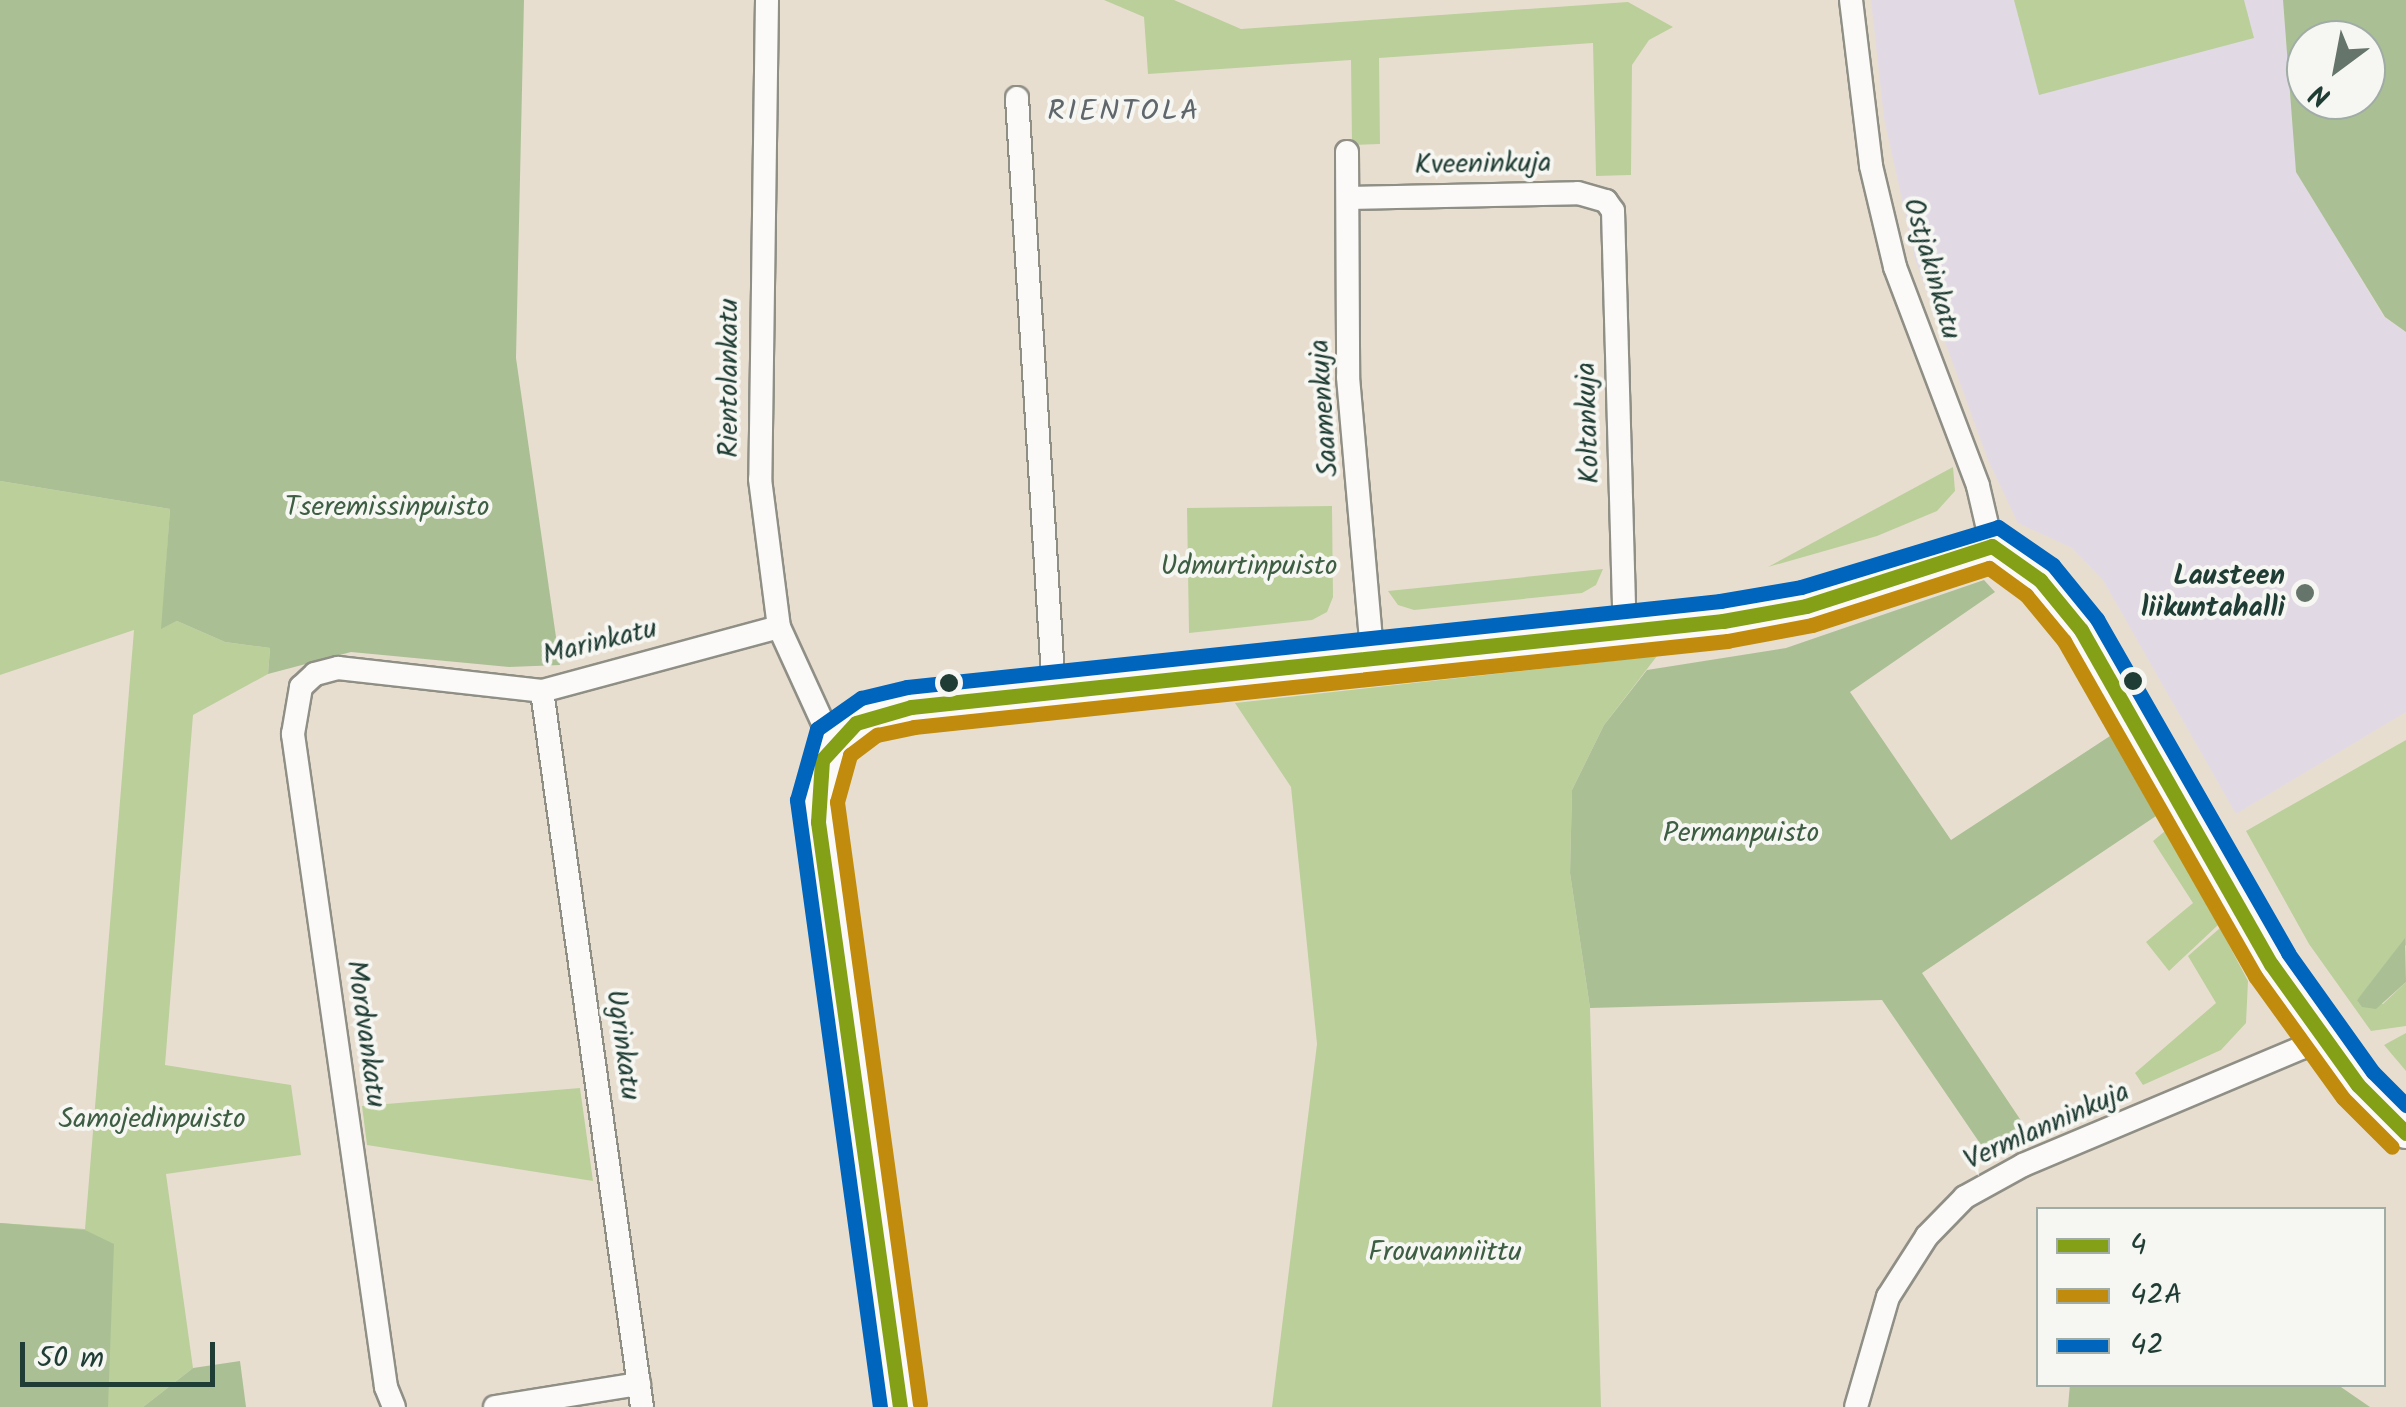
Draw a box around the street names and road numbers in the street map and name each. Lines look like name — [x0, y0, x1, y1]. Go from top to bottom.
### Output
street label: Kveeninkuja — [1414, 147, 1552, 183]
street label: Ostjakinkatu — [1895, 194, 1967, 344]
street label: Rientolankatu — [713, 298, 747, 458]
street label: Saamenkuja — [1303, 338, 1347, 478]
street label: Koltankuja — [1570, 362, 1608, 484]
street label: Marinkatu — [539, 613, 661, 673]
street label: Mordvankatu — [338, 958, 392, 1110]
street label: Ugrinkatu — [598, 987, 646, 1103]
street label: Vermlanninkuja — [1959, 1076, 2135, 1178]

